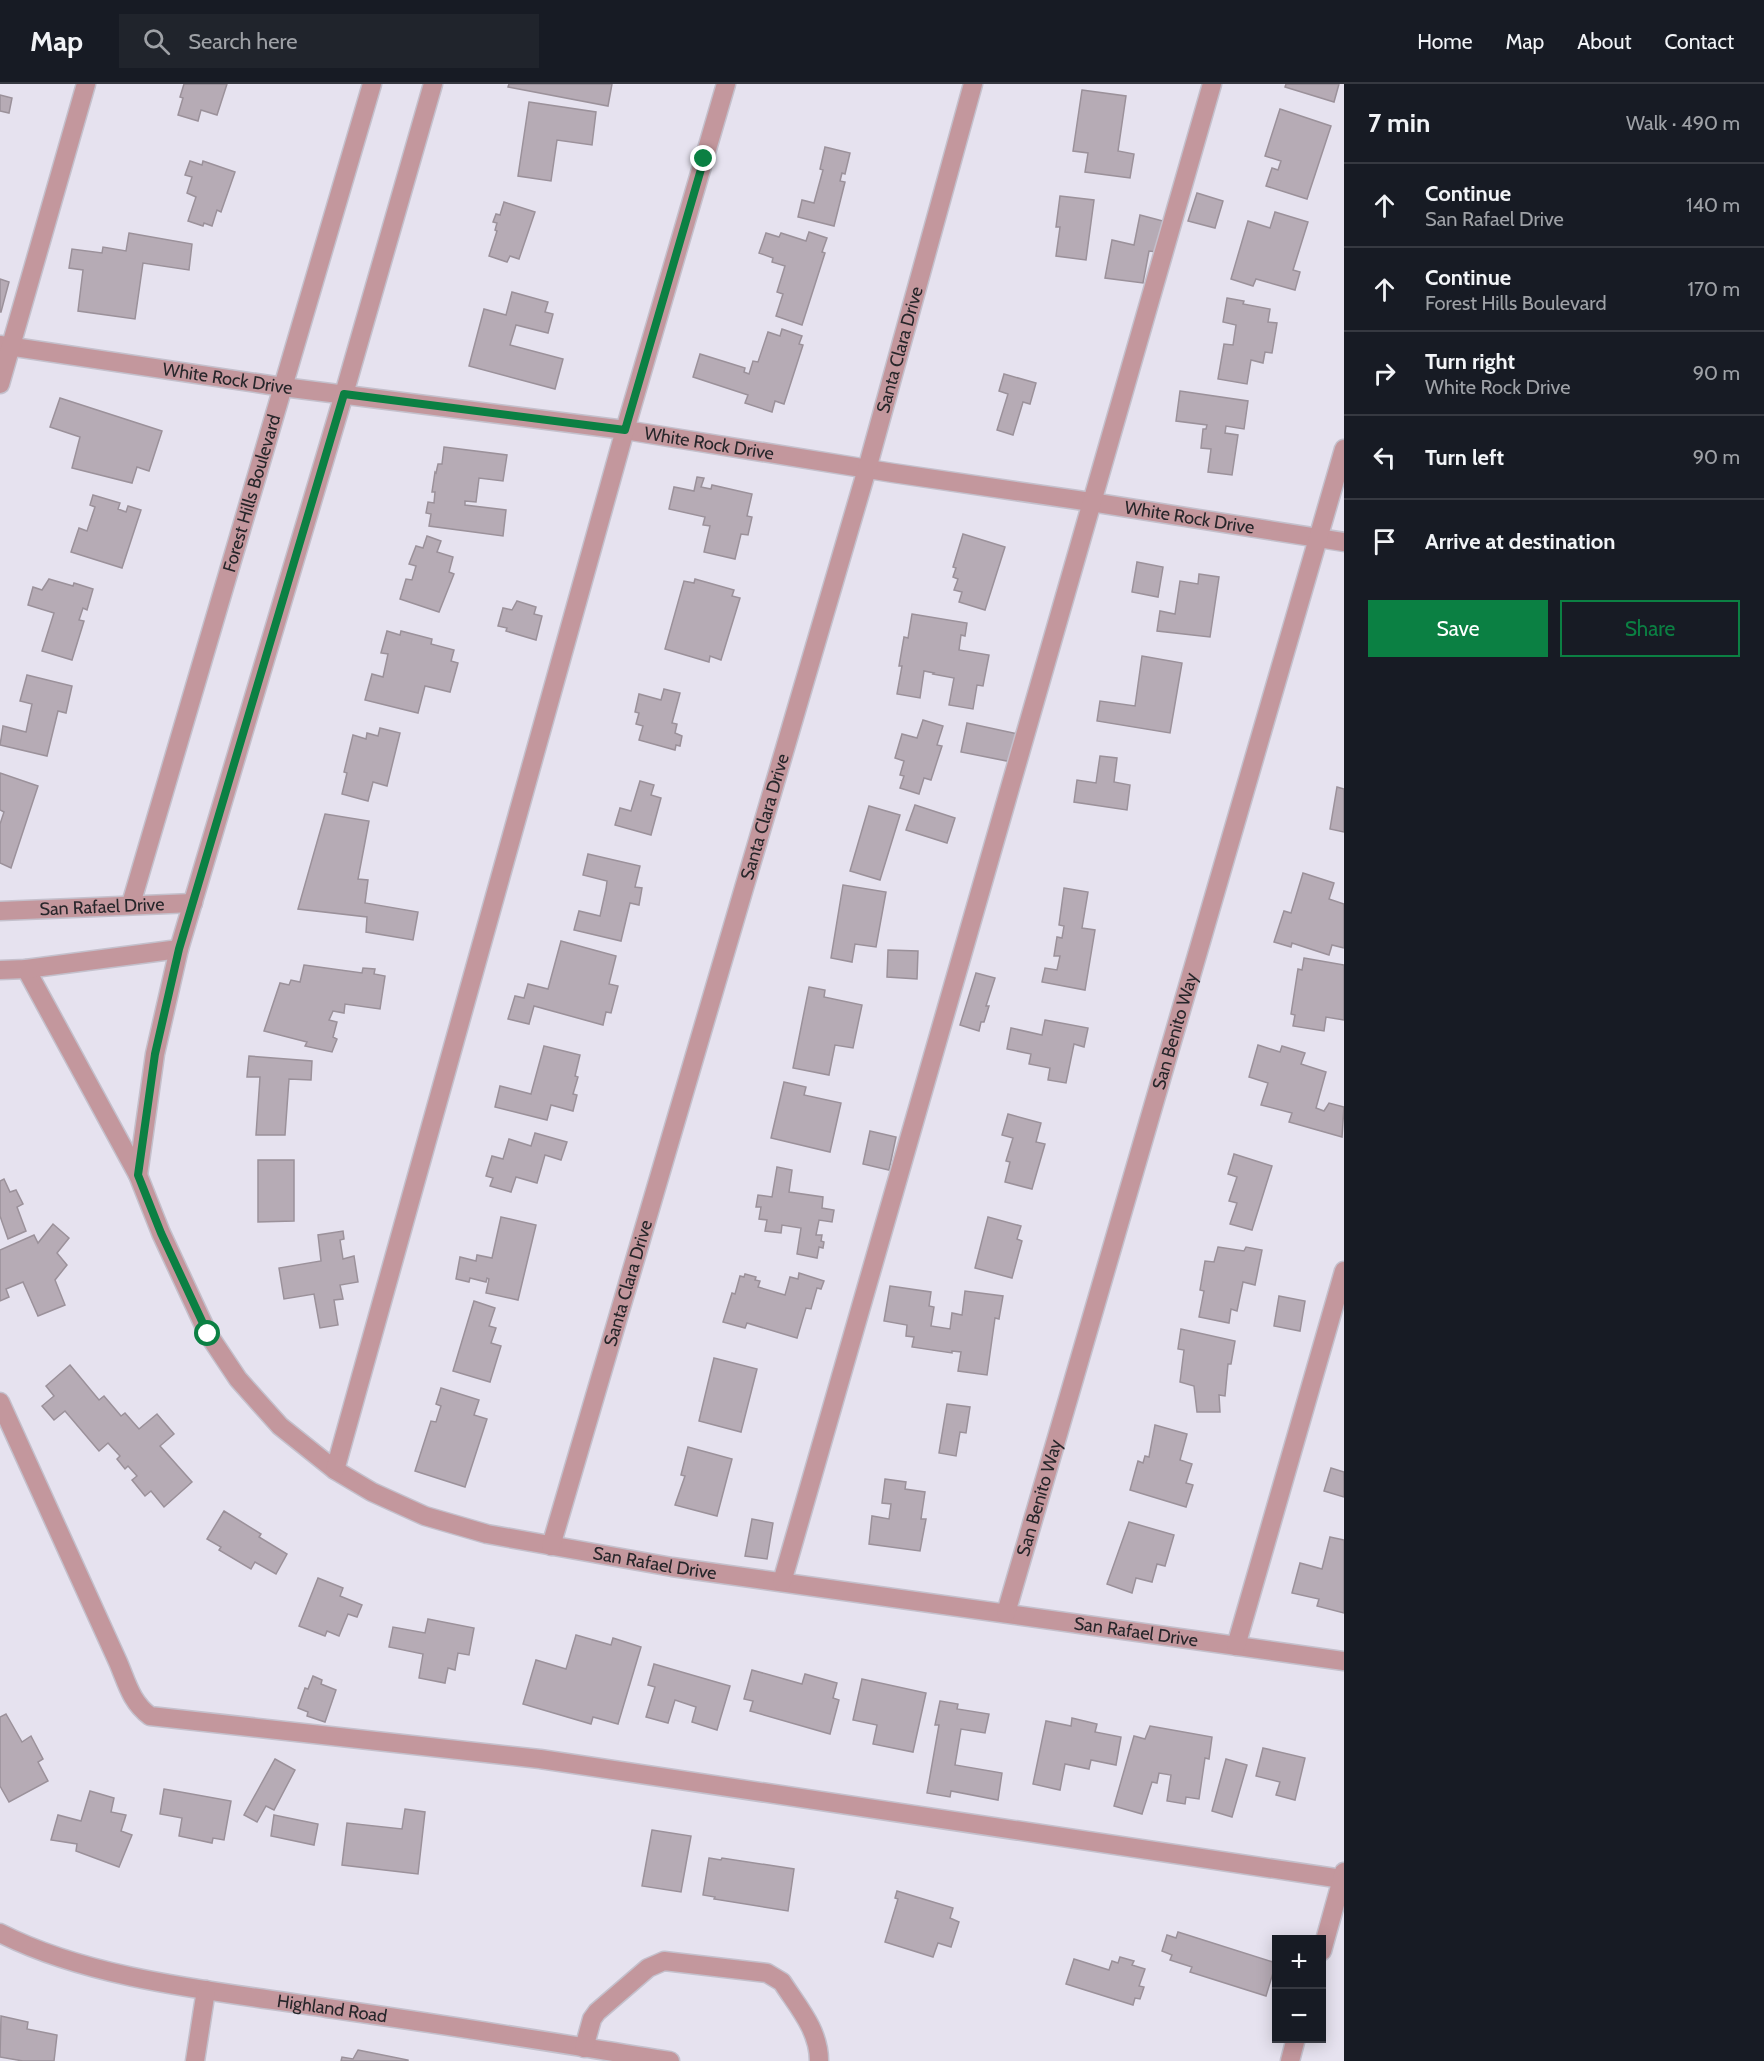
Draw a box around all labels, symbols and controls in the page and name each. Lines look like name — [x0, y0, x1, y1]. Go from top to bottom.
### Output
search box — [119, 14, 539, 68]
text: Map — [30, 24, 83, 58]
icon: search — [140, 25, 173, 58]
text: Search here — [188, 28, 297, 55]
text: Home — [1417, 29, 1473, 54]
text: Map — [1506, 29, 1544, 54]
text: About — [1577, 29, 1631, 54]
text: Contact — [1664, 29, 1734, 54]
text: 7 min — [1368, 107, 1430, 139]
text: Walk · 490 m — [1626, 111, 1740, 135]
route end — [690, 145, 716, 171]
text: Continue — [1425, 180, 1511, 207]
icon: ahead — [1368, 189, 1401, 222]
text: 140 m — [1686, 193, 1740, 217]
text: San Rafael Drive — [1425, 207, 1564, 231]
text: Continue — [1425, 264, 1511, 291]
icon: ahead — [1368, 273, 1401, 306]
text: 170 m — [1688, 277, 1740, 301]
street label: Santa Clara Drive — [872, 284, 928, 416]
text: Forest Hills Boulevard — [1425, 291, 1606, 315]
text: Turn right — [1425, 348, 1515, 375]
icon: right — [1368, 357, 1401, 390]
street label: White Rock Drive — [161, 358, 294, 399]
text: 90 m — [1693, 361, 1740, 385]
text: White Rock Drive — [1425, 375, 1570, 399]
street label: Forest Hills Boulevard — [218, 412, 285, 575]
street label: White Rock Drive — [643, 422, 776, 465]
icon: left — [1368, 441, 1401, 474]
text: Turn left — [1425, 444, 1504, 471]
text: 90 m — [1693, 445, 1740, 469]
street label: White Rock Drive — [1123, 496, 1256, 539]
icon: arrive — [1368, 525, 1401, 558]
text: Arrive at destination — [1425, 528, 1615, 555]
button: Save — [1368, 600, 1548, 657]
button: Share — [1560, 600, 1740, 657]
street label: Santa Clara Drive — [736, 751, 794, 882]
street label: San Rafael Drive — [39, 893, 165, 920]
street label: San Benito Way — [1148, 970, 1202, 1092]
street label: Santa Clara Drive — [599, 1217, 657, 1349]
route start — [194, 1320, 220, 1346]
street label: San Benito Way — [1012, 1437, 1067, 1559]
street label: San Rafael Drive — [591, 1542, 718, 1584]
street label: San Rafael Drive — [1072, 1612, 1199, 1651]
map controls — [1272, 1935, 1326, 2043]
button: + — [1272, 1935, 1326, 1989]
button: − — [1272, 1989, 1326, 2043]
street label: Highland Road — [276, 1990, 389, 2027]

